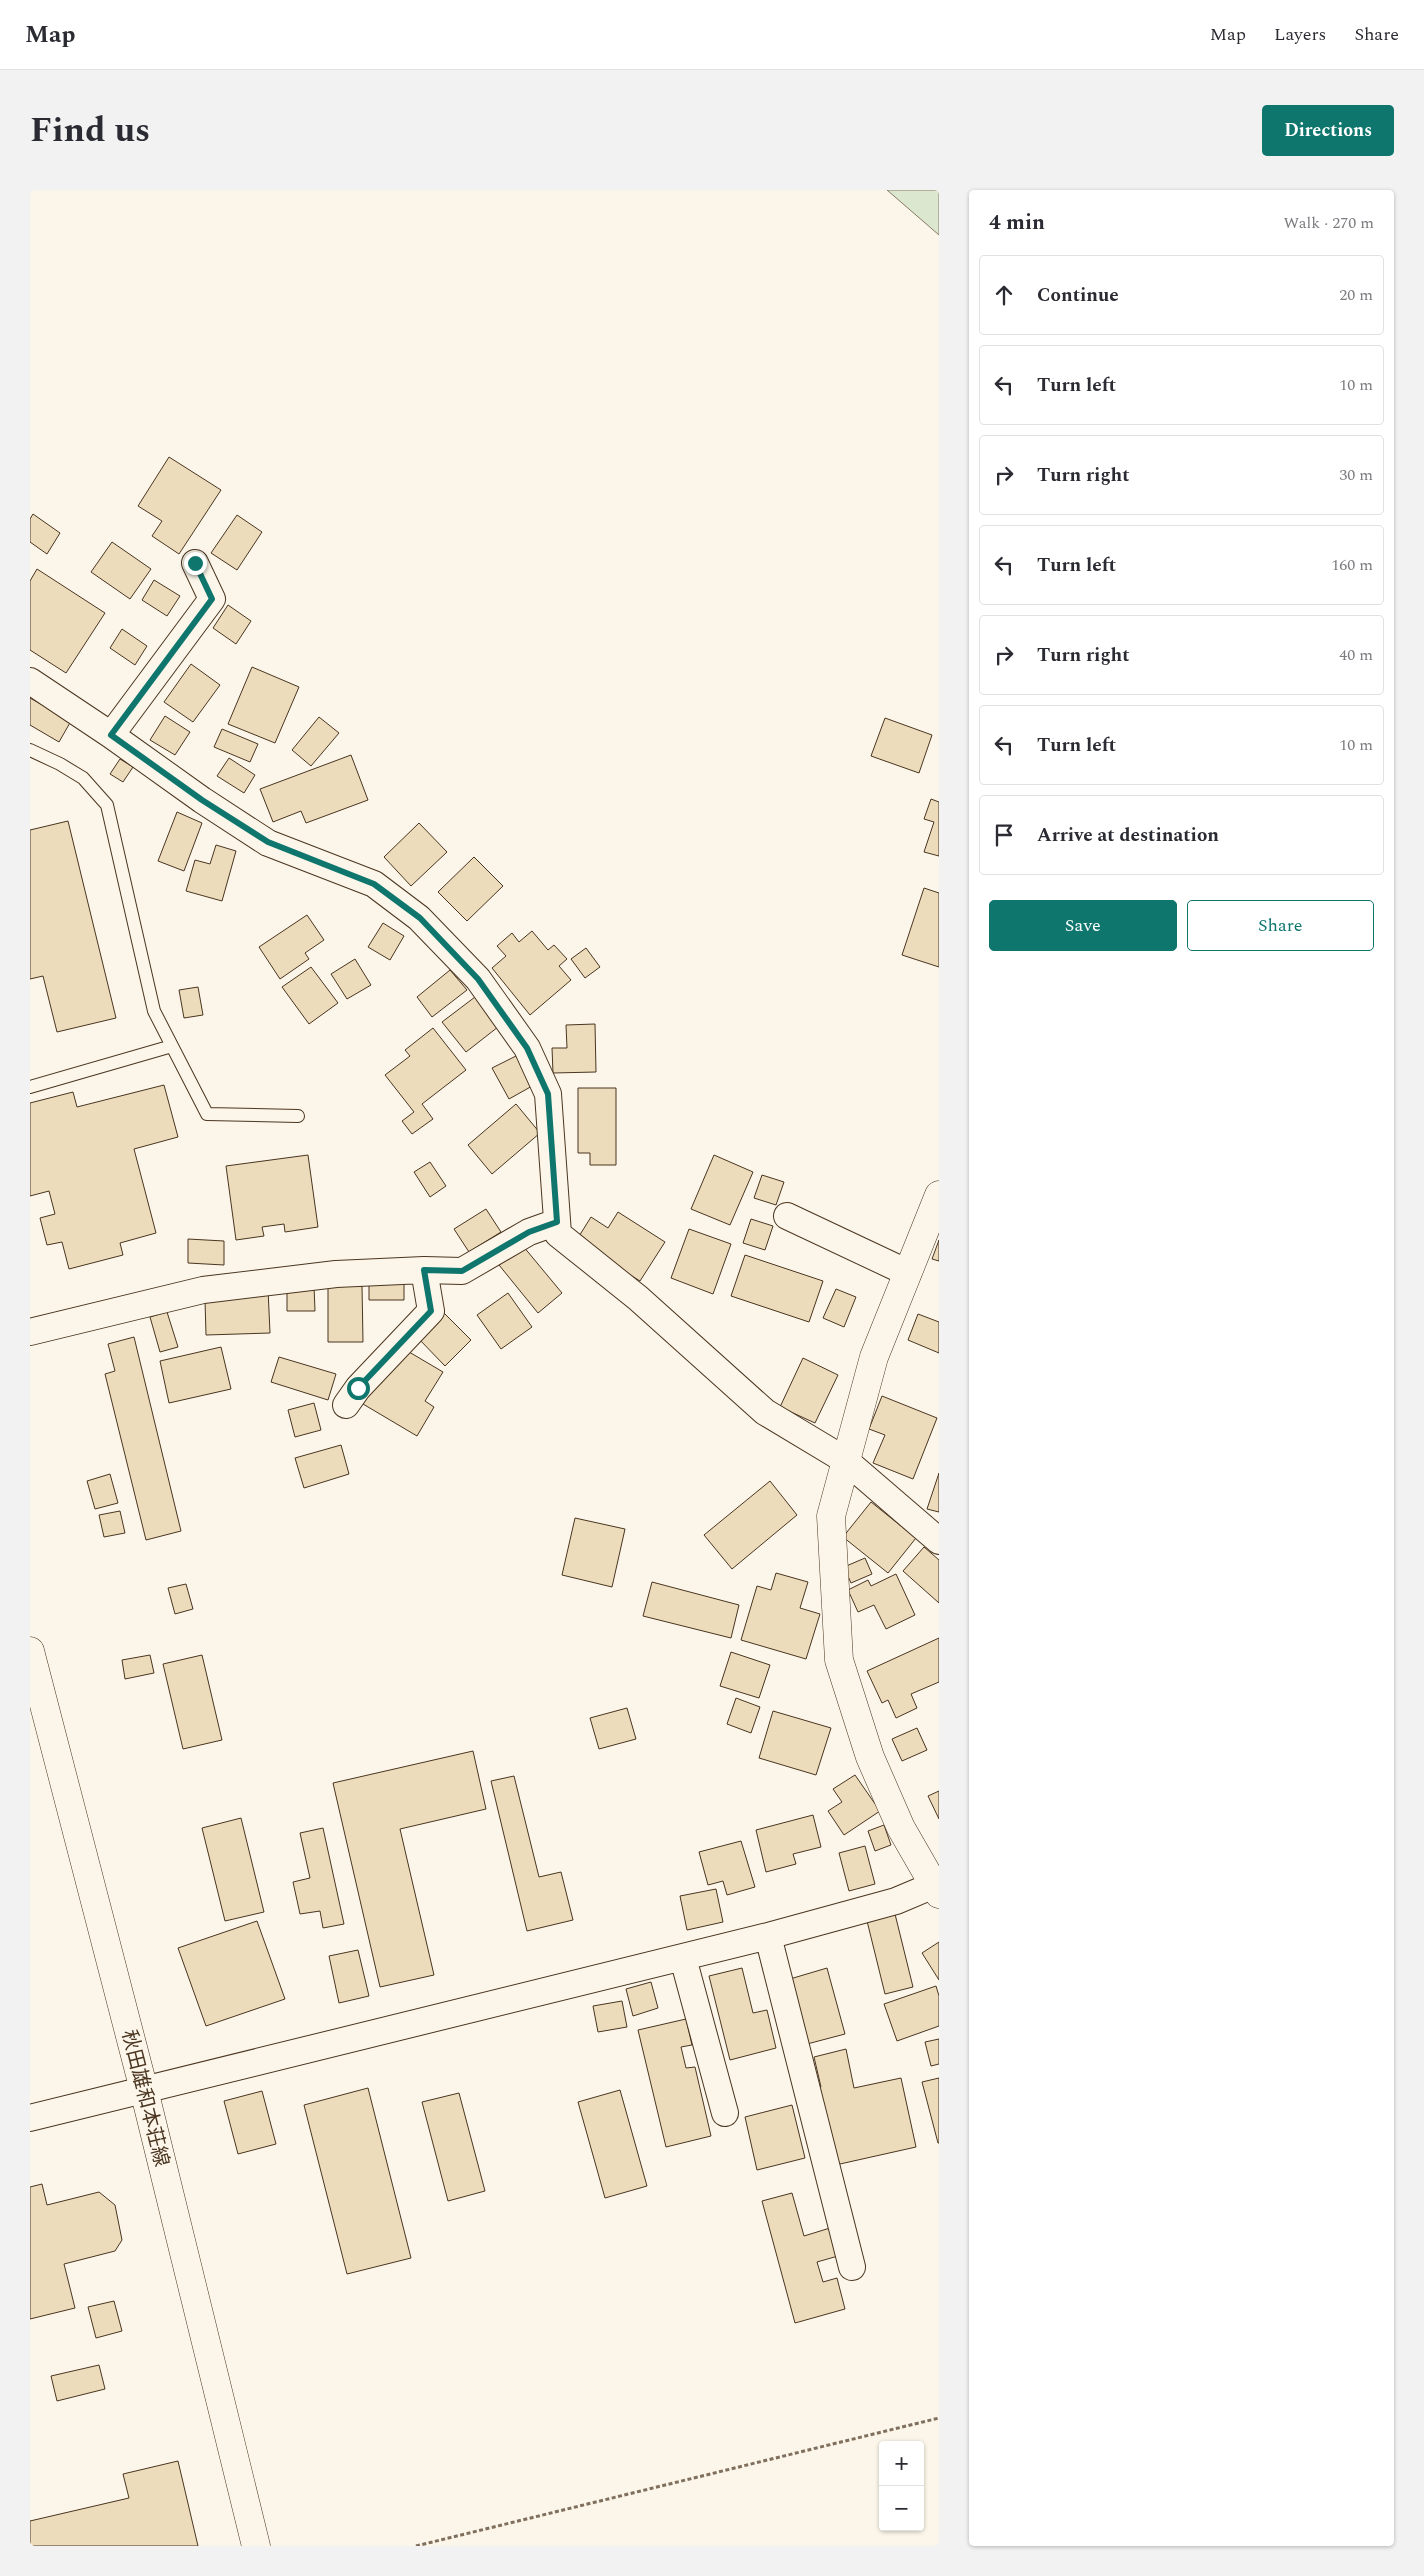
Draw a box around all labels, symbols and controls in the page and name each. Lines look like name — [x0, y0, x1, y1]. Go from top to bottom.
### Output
text: Map — [25, 17, 75, 53]
text: Map — [1210, 21, 1246, 48]
text: Layers — [1274, 21, 1326, 48]
text: Share — [1354, 21, 1399, 48]
text: Find us — [30, 104, 150, 157]
button: Directions — [1262, 105, 1394, 156]
text: 4 min — [989, 207, 1045, 239]
text: Walk · 270 m — [1283, 211, 1374, 235]
icon: ahead — [990, 281, 1018, 309]
text: Continue — [1037, 281, 1119, 310]
text: 20 m — [1339, 283, 1373, 307]
icon: left — [990, 371, 1018, 399]
text: Turn left — [1037, 371, 1116, 400]
text: 10 m — [1339, 373, 1373, 397]
icon: right — [990, 461, 1018, 489]
text: Turn right — [1037, 461, 1130, 490]
text: 30 m — [1339, 463, 1373, 487]
icon: left — [990, 551, 1018, 579]
text: Turn left — [1037, 551, 1116, 580]
route end — [184, 552, 207, 575]
text: 160 m — [1331, 553, 1373, 577]
icon: right — [990, 641, 1018, 669]
text: Turn right — [1037, 641, 1130, 670]
text: 40 m — [1339, 643, 1373, 667]
icon: left — [990, 731, 1018, 759]
text: Turn left — [1037, 731, 1116, 760]
text: 10 m — [1339, 733, 1373, 757]
icon: arrive — [990, 821, 1018, 849]
text: Arrive at destination — [1037, 821, 1219, 850]
button: Save — [989, 900, 1177, 951]
button: Share — [1187, 900, 1374, 951]
route start — [347, 1377, 370, 1400]
street label: 秋田雄和本荘線 — [114, 2027, 177, 2170]
map controls — [879, 2441, 924, 2531]
button: + — [879, 2441, 924, 2486]
button: − — [879, 2486, 924, 2531]

